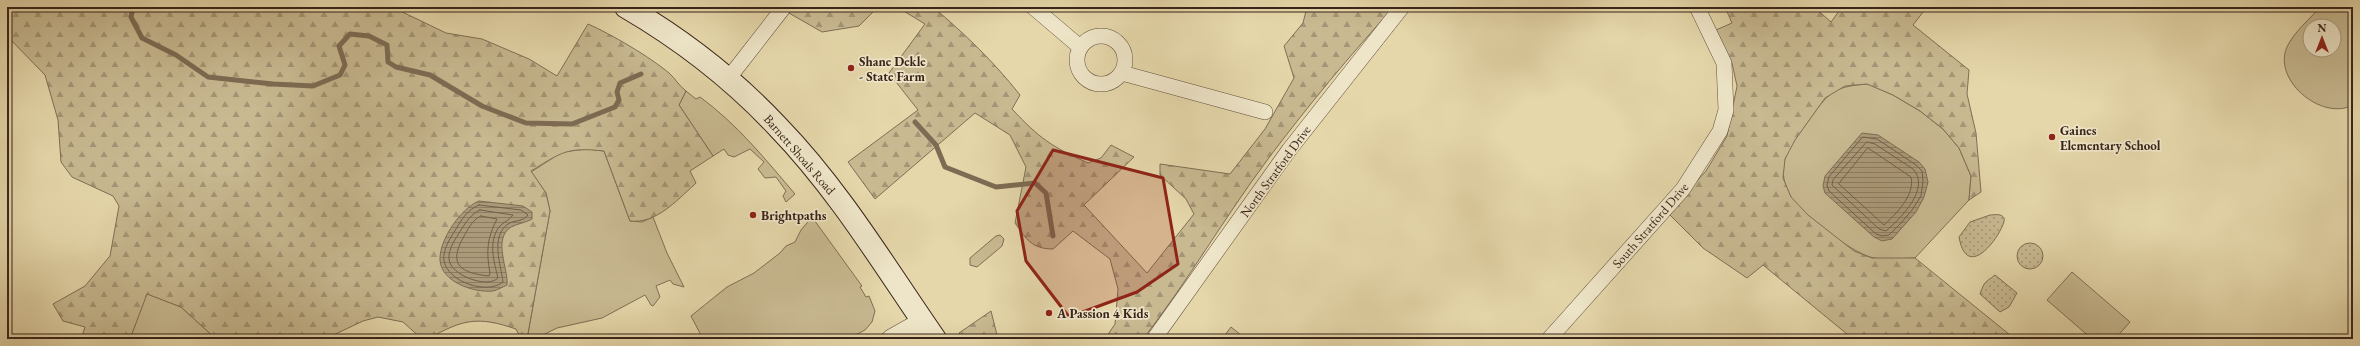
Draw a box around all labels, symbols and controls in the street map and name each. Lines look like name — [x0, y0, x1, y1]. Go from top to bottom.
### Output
north arrow — [2302, 18, 2342, 58]
text: N — [2318, 21, 2327, 35]
place label: Shane Dekle - State Farm — [859, 53, 926, 85]
marker: Shane Dekle - State Farm — [846, 63, 856, 73]
street label: Barnett Shoals Road — [760, 111, 839, 198]
street label: North Stratford Drive — [1236, 122, 1315, 221]
place label: Gaines Elementary School — [2060, 122, 2161, 154]
marker: Gaines Elementary School — [2047, 132, 2057, 142]
street label: South Stratford Drive — [1609, 179, 1692, 272]
place label: Brightpaths — [761, 207, 827, 224]
marker: Brightpaths — [748, 210, 758, 220]
place label: A Passion 4 Kids — [1056, 305, 1149, 322]
marker: A Passion 4 Kids — [1044, 308, 1054, 318]

